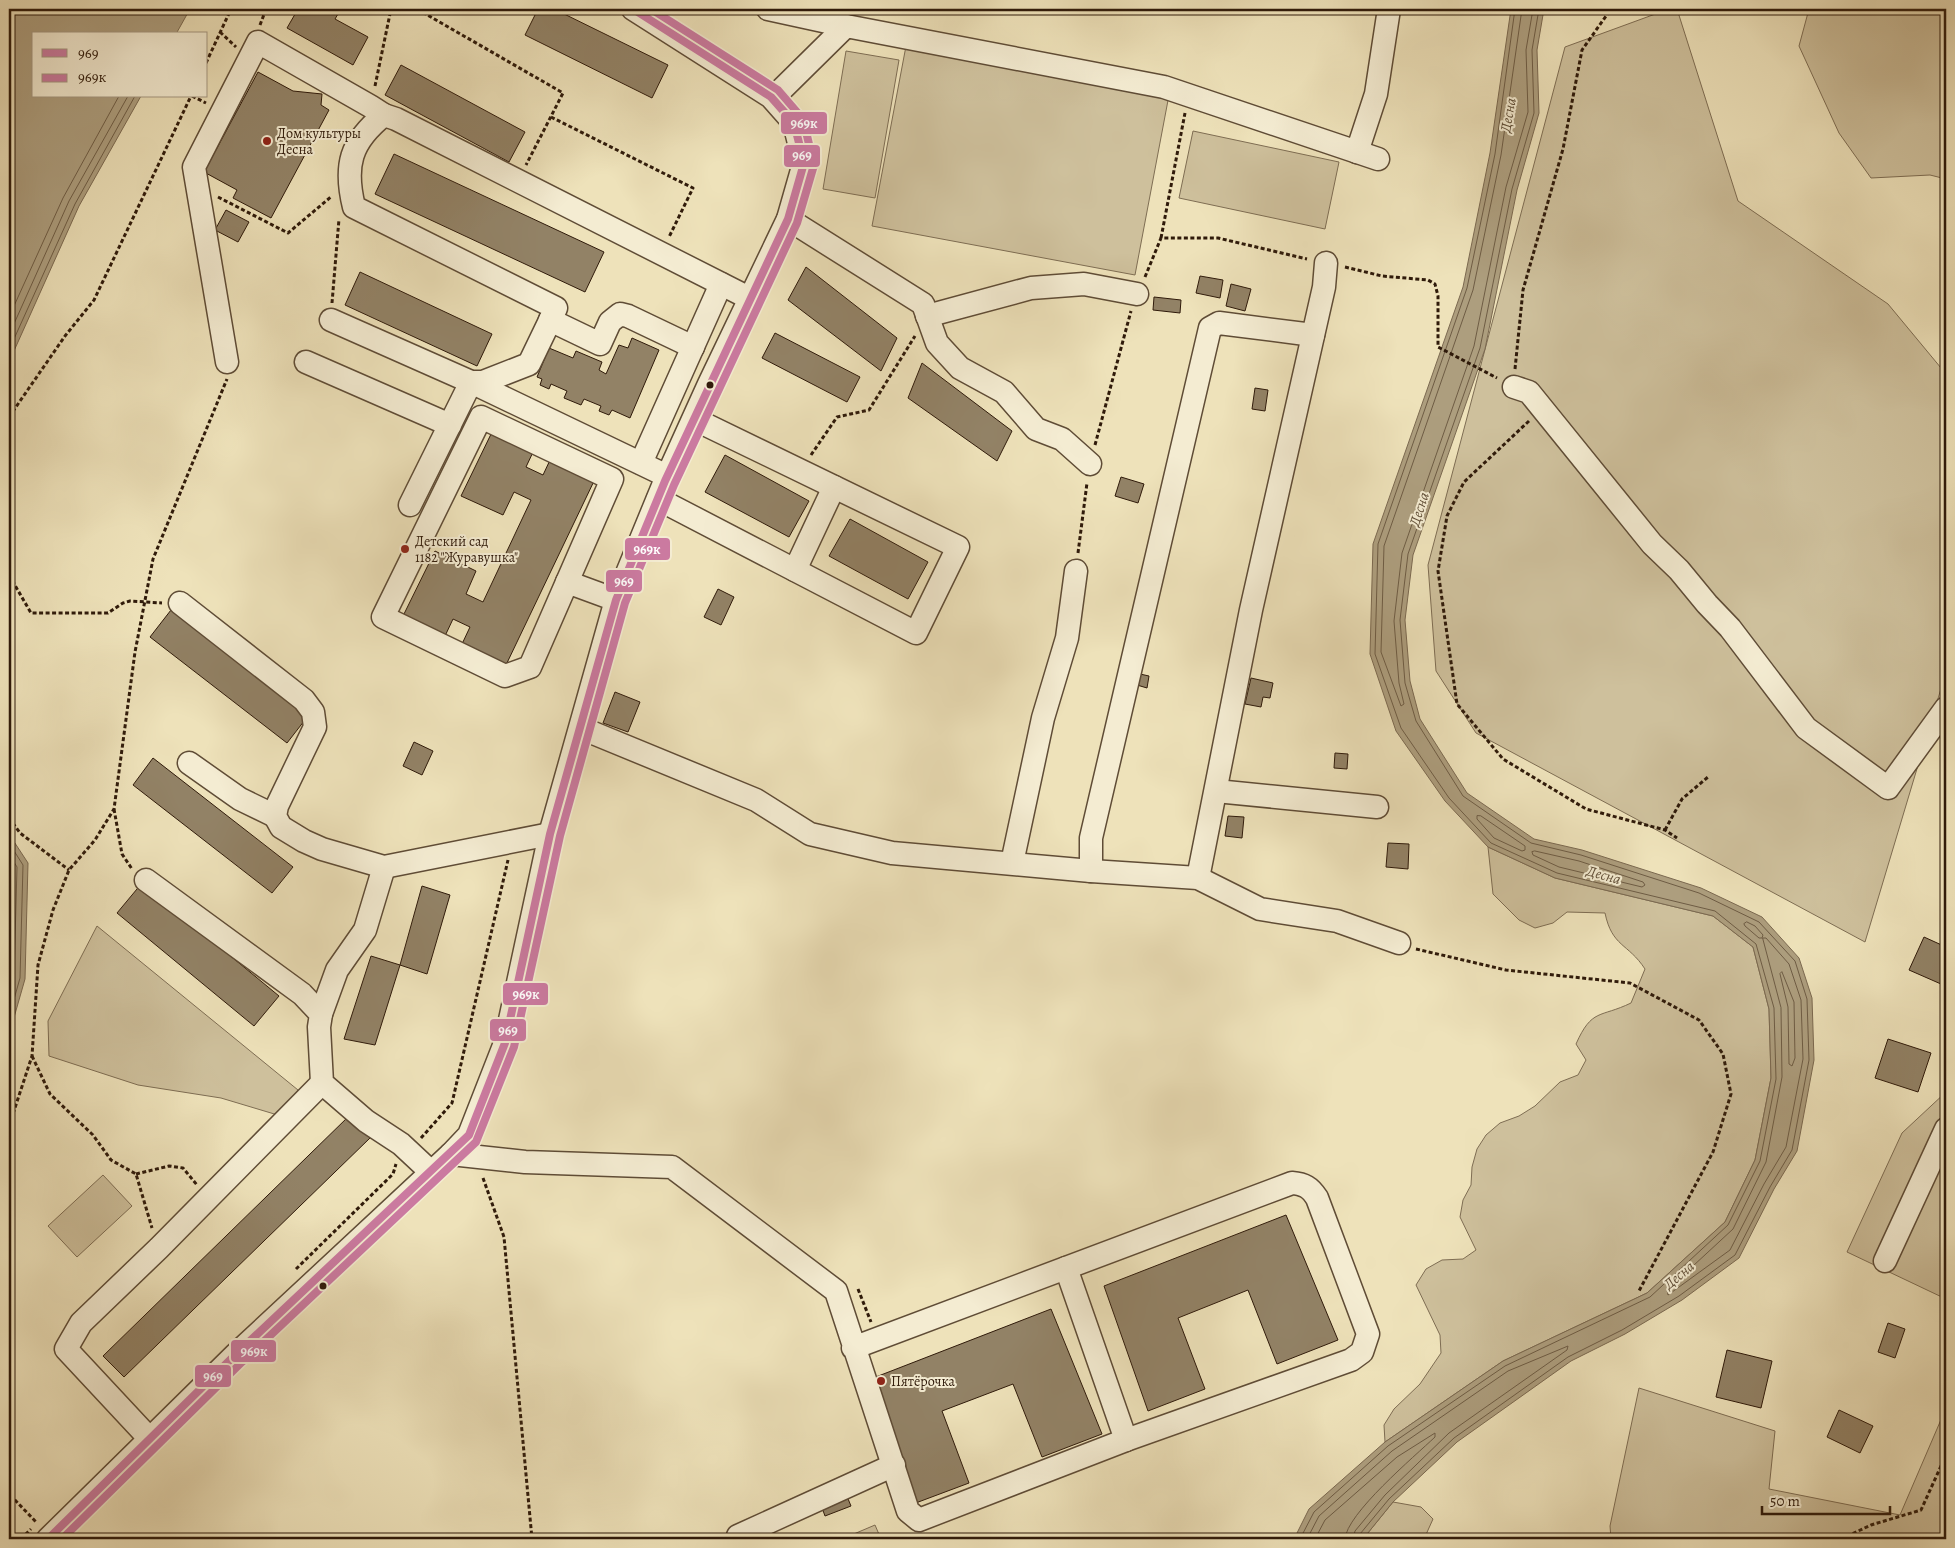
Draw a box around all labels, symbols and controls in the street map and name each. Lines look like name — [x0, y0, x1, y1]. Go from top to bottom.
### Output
legend — [32, 32, 208, 98]
text: 969 — [78, 43, 99, 63]
text: 969к — [78, 67, 107, 87]
water label: Десна — [1495, 96, 1521, 135]
line badge: 969к — [780, 111, 828, 135]
text: 969к — [790, 114, 818, 133]
place label: Дом культуры Десна — [277, 124, 361, 159]
marker: Дом культуры Десна — [261, 135, 273, 147]
line badge: 969 — [783, 144, 821, 168]
text: 969 — [792, 146, 812, 165]
unlabelled marker — [705, 380, 715, 390]
water label: Десна — [1404, 490, 1434, 529]
place label: Детский сад 1182 "Журавушка" — [415, 532, 518, 567]
line badge: 969к — [624, 537, 671, 561]
text: 969к — [633, 540, 661, 559]
marker: Детский сад 1182 "Журавушка" — [399, 543, 411, 555]
line badge: 969 — [605, 569, 643, 593]
text: 969 — [614, 572, 634, 591]
water label: Десна — [1584, 860, 1623, 889]
line badge: 969к — [502, 982, 549, 1006]
text: 969к — [512, 985, 540, 1004]
line badge: 969 — [489, 1018, 527, 1042]
text: 969 — [498, 1021, 518, 1040]
water label: Десна — [1659, 1256, 1699, 1294]
unlabelled marker — [318, 1281, 328, 1291]
line badge: 969к — [230, 1339, 277, 1363]
text: 969к — [240, 1342, 268, 1361]
line badge: 969 — [194, 1364, 232, 1388]
text: 969 — [203, 1367, 223, 1386]
place label: Пятёрочка — [891, 1372, 955, 1391]
marker: Пятёрочка — [875, 1375, 887, 1387]
scale bar — [1762, 1483, 1890, 1515]
text: 50 m — [1770, 1491, 1800, 1511]

